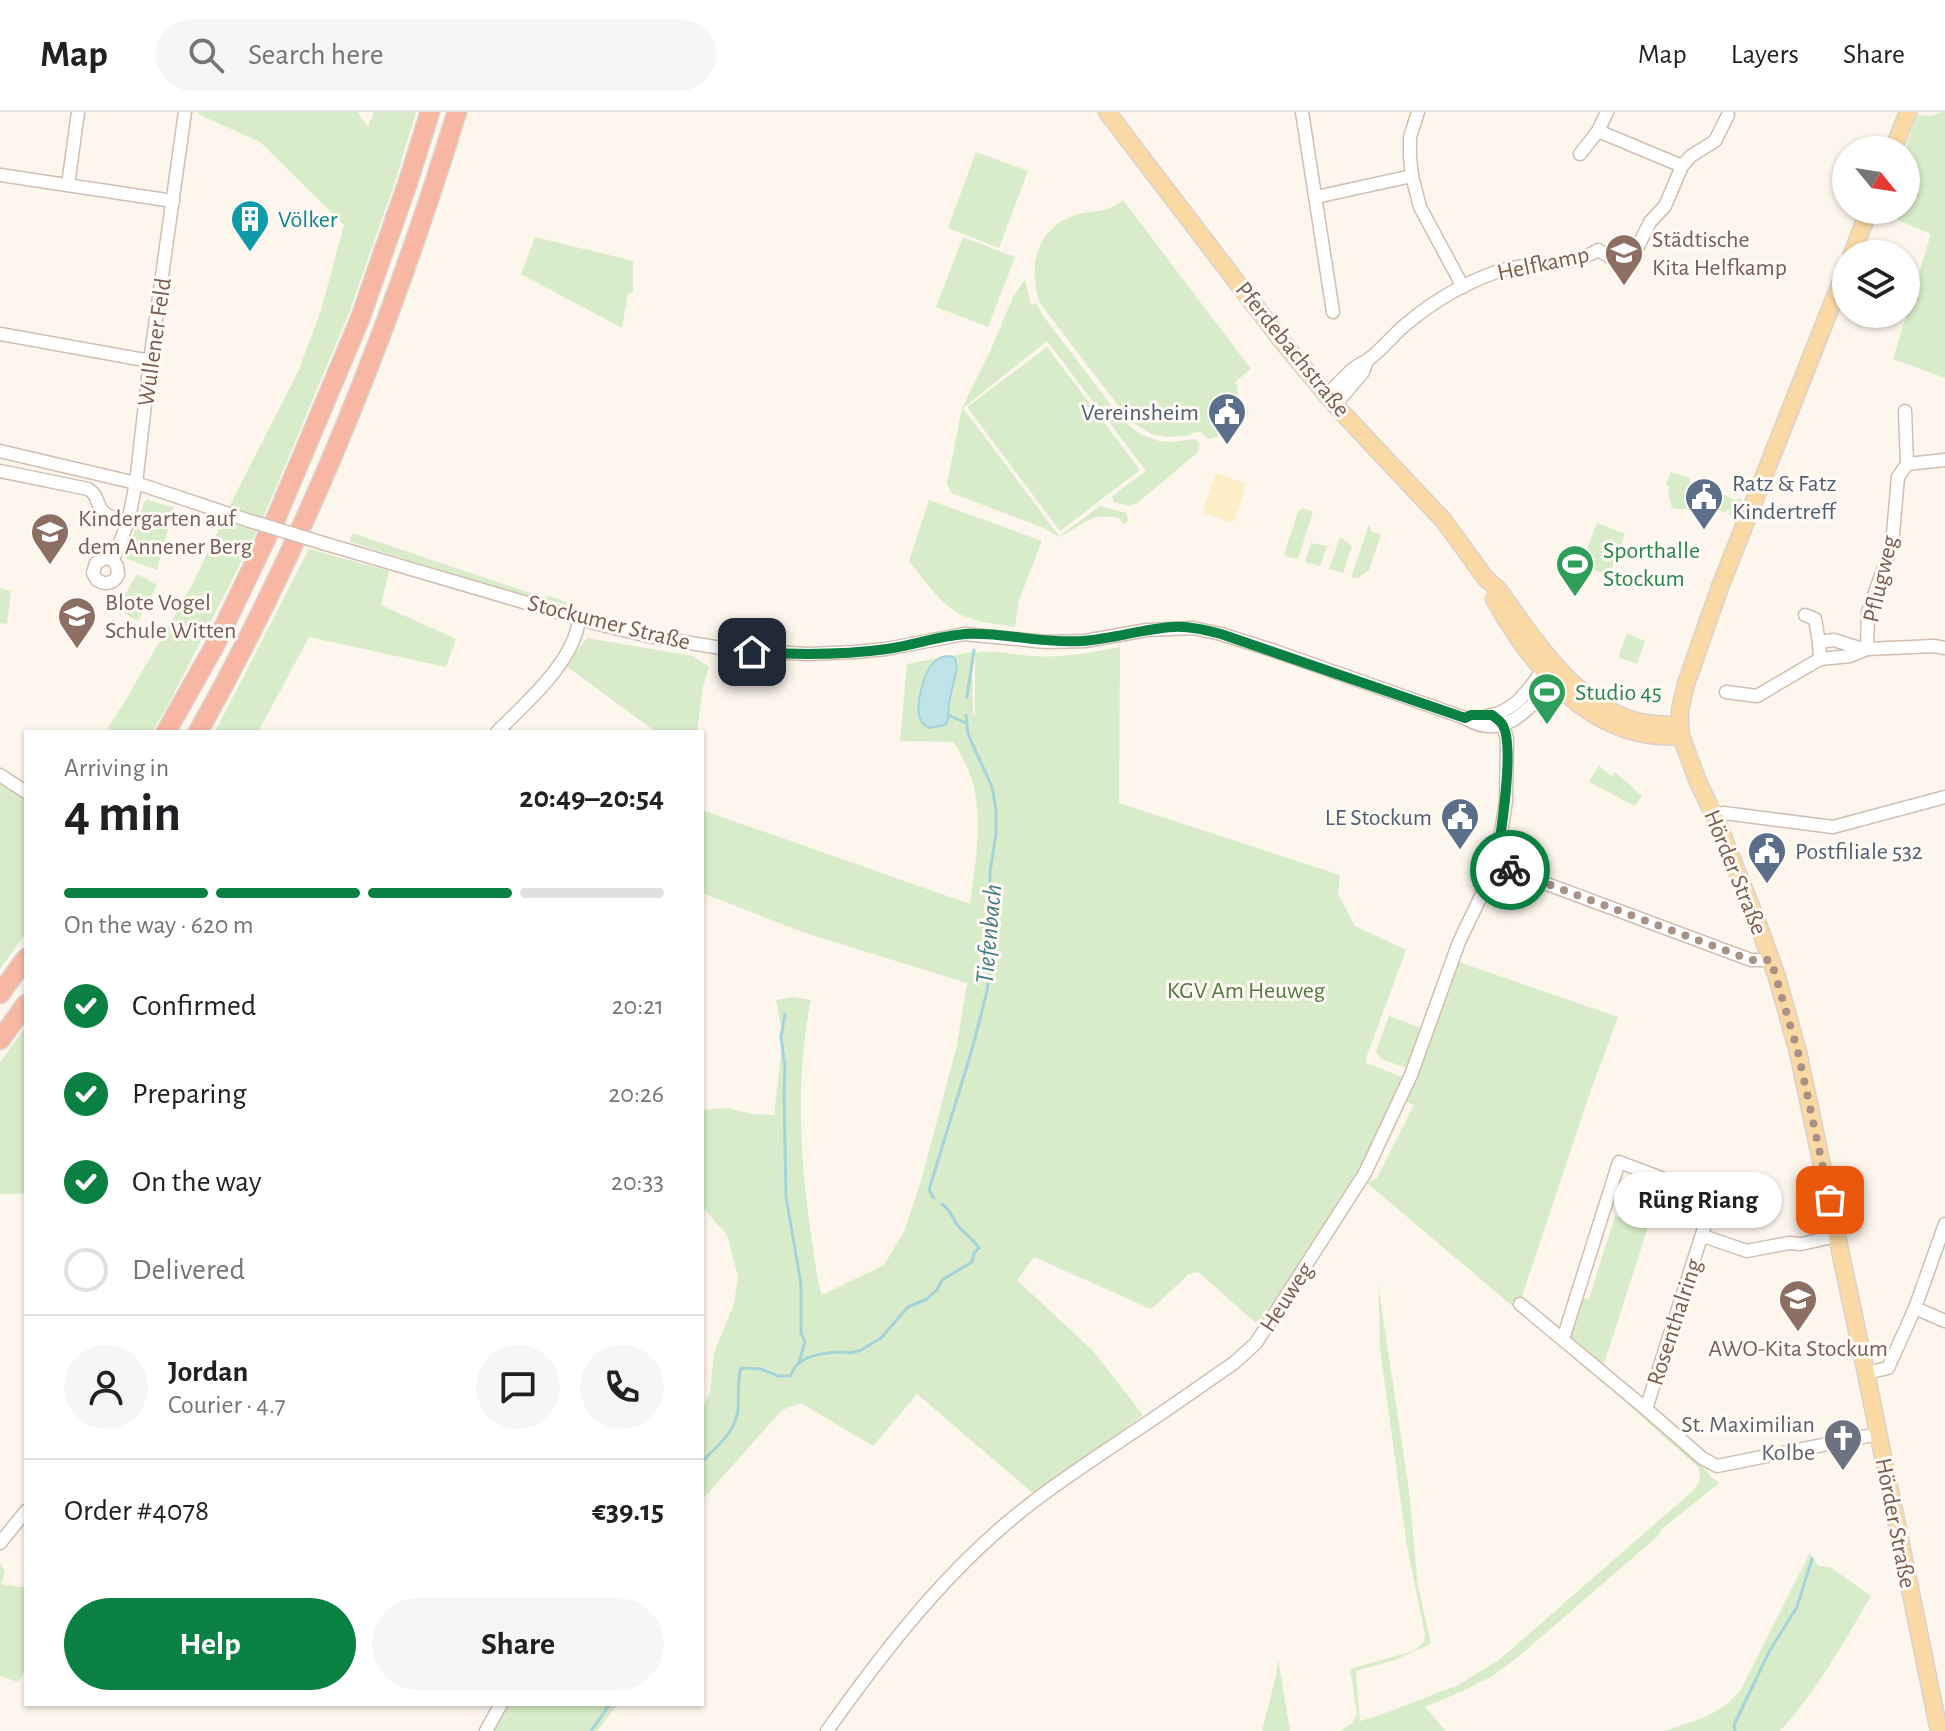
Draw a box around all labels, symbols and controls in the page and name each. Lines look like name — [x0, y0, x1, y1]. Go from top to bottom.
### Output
search box — [156, 19, 716, 91]
icon: search — [184, 33, 228, 77]
text: Map — [40, 36, 108, 74]
text: Search here — [248, 40, 384, 70]
text: Map — [1638, 41, 1687, 69]
text: Layers — [1731, 41, 1799, 69]
text: Share — [1843, 41, 1905, 69]
north arrow — [1832, 136, 1920, 224]
map controls — [1832, 136, 1920, 328]
building icon: Völker — [229, 198, 271, 253]
place label: Völker — [278, 208, 338, 232]
place label: Städtische Kita Helfkamp — [1652, 228, 1787, 280]
school or university icon: Städtische Kita Helfkamp — [1603, 232, 1645, 287]
button: layers — [1832, 240, 1920, 328]
street label: Helfkamp — [1495, 243, 1591, 285]
street label: Wullener Feld — [134, 276, 176, 408]
street label: Pferdebachstraße — [1231, 277, 1354, 422]
public building icon: Vereinsheim — [1206, 391, 1248, 446]
place label: Vereinsheim — [1081, 401, 1199, 425]
place label: Ratz & Fatz Kindertreff — [1732, 472, 1837, 524]
public building icon: Ratz & Fatz Kindertreff — [1683, 476, 1725, 531]
place label: Kindergarten auf dem Annener Berg — [78, 507, 253, 559]
school or university icon: Kindergarten auf dem Annener Berg — [29, 511, 71, 566]
street label: Pflugweg — [1859, 533, 1903, 625]
place label: Sporthalle Stockum — [1603, 539, 1700, 591]
sports icon: Sporthalle Stockum — [1554, 543, 1596, 598]
place label: Blote Vogel Schule Witten — [105, 591, 236, 643]
street label: Stockumer Straße — [525, 591, 692, 655]
school or university icon: Blote Vogel Schule Witten — [56, 595, 98, 650]
pin — [718, 618, 786, 686]
icon: home — [730, 630, 774, 674]
sports icon: Studio 45 — [1526, 671, 1568, 726]
place label: Studio 45 — [1575, 681, 1662, 705]
text: Arriving in — [64, 755, 169, 781]
text: 20:49–20:54 — [519, 783, 664, 813]
text: 4 min — [64, 788, 181, 840]
public building icon: LE Stockum — [1439, 796, 1481, 851]
place label: LE Stockum — [1325, 806, 1432, 830]
street label: Hörder Straße — [1699, 807, 1771, 938]
courier — [1470, 830, 1550, 910]
public building icon: Postfiliale 532 — [1746, 830, 1788, 885]
place label: Postfiliale 532 — [1795, 840, 1923, 864]
icon: bike — [1488, 848, 1532, 892]
water label: Tiefenbach — [972, 883, 1006, 985]
text: On the way · 620 m — [64, 912, 254, 938]
park label: KGV Am Heuweg — [1167, 979, 1326, 1003]
icon: check — [64, 984, 108, 1028]
text: Confirmed — [132, 991, 256, 1021]
text: 20:21 — [612, 993, 664, 1019]
icon: check — [64, 1072, 108, 1116]
text: Preparing — [132, 1079, 247, 1109]
text: 20:26 — [608, 1081, 664, 1107]
icon: check — [64, 1160, 108, 1204]
pin — [1796, 1166, 1864, 1234]
text: On the way — [132, 1167, 261, 1197]
text: 20:33 — [611, 1169, 664, 1195]
callout: Rüng Riang — [1614, 1172, 1782, 1228]
icon: bag — [1808, 1178, 1852, 1222]
text: Rüng Riang — [1638, 1187, 1758, 1213]
text: Delivered — [132, 1255, 245, 1285]
street label: Rosenthalring — [1643, 1256, 1707, 1388]
street label: Heuweg — [1256, 1258, 1318, 1336]
school or university icon: AWO-Kita Stockum — [1777, 1278, 1819, 1333]
place label: AWO-Kita Stockum — [1708, 1337, 1888, 1361]
button: person — [64, 1345, 148, 1429]
button: chat — [476, 1345, 560, 1429]
button: phone — [580, 1345, 664, 1429]
text: Jordan — [168, 1357, 248, 1387]
text: Courier · 4.7 — [168, 1392, 286, 1418]
place label: St. Maximilian Kolbe — [1681, 1413, 1815, 1465]
church icon: St. Maximilian Kolbe — [1822, 1417, 1864, 1472]
street label: Hörder Straße — [1871, 1456, 1919, 1590]
text: Order #4078 — [64, 1496, 209, 1526]
text: €39.15 — [592, 1496, 664, 1526]
button: Help — [64, 1598, 356, 1690]
button: Share — [372, 1598, 664, 1690]

